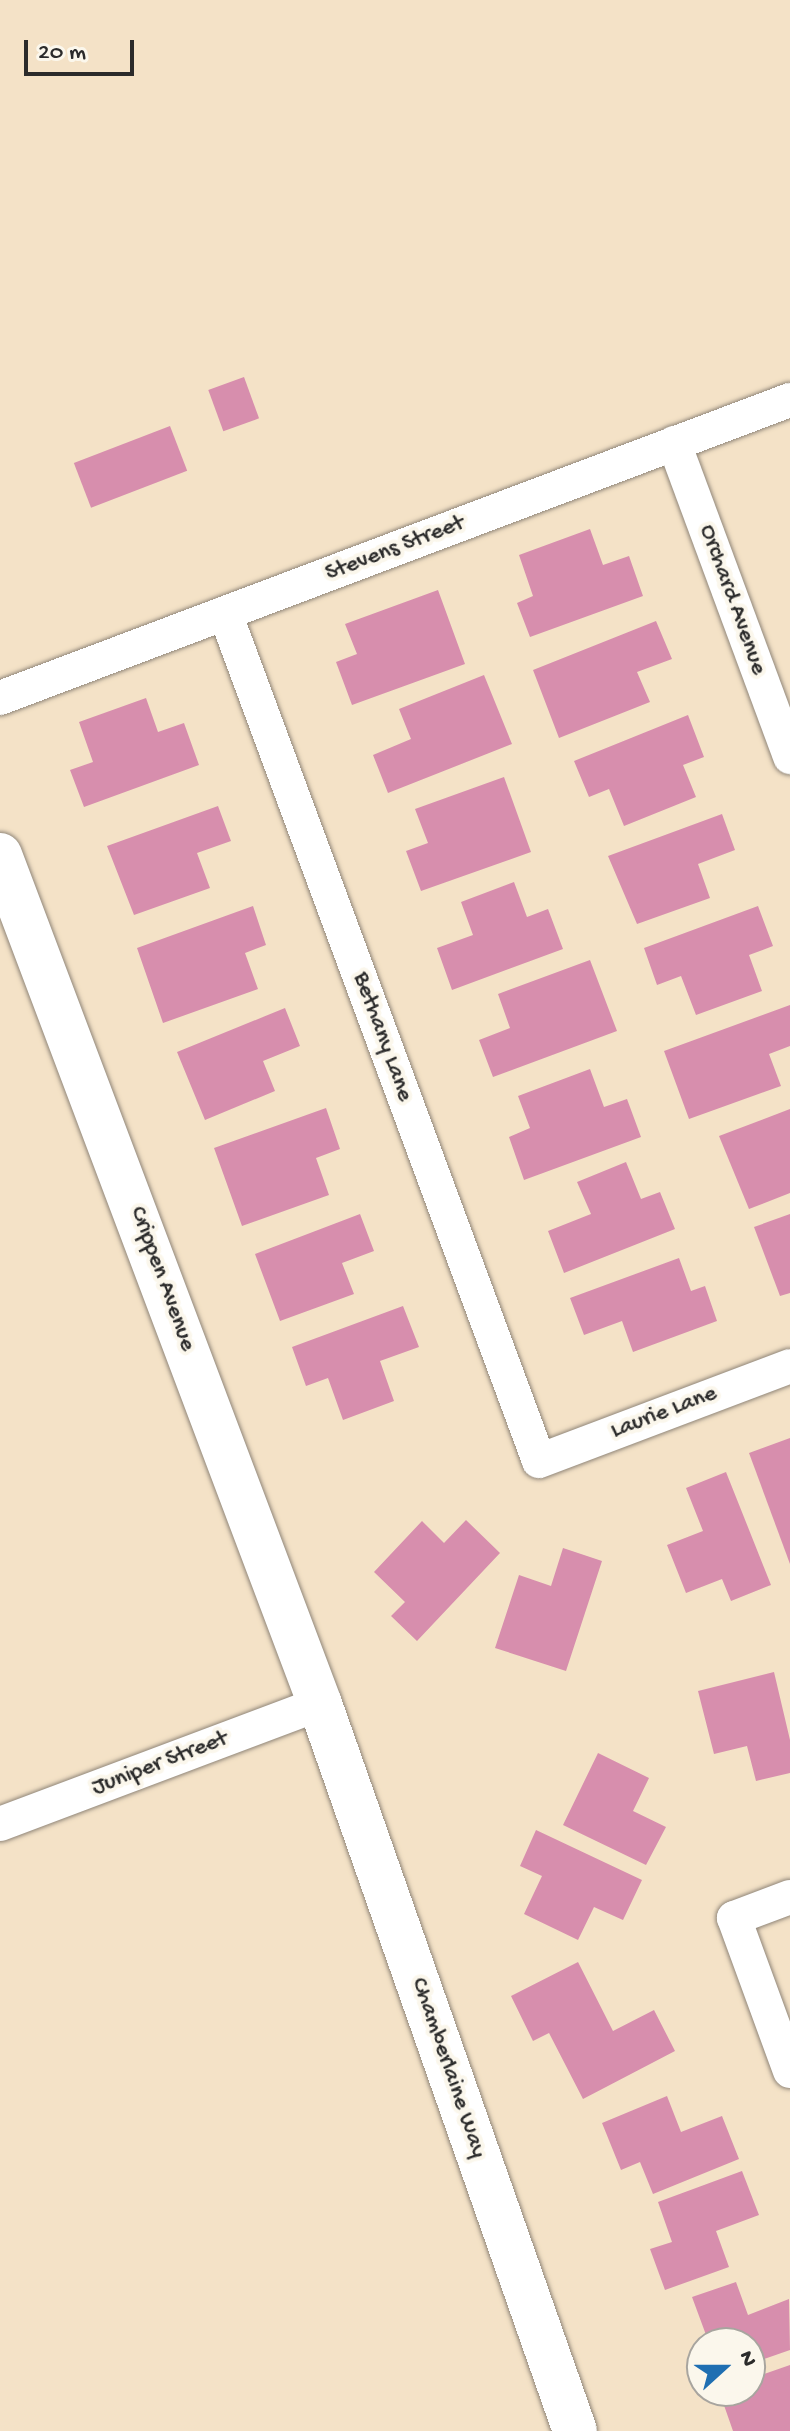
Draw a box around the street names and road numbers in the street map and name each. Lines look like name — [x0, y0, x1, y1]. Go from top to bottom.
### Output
street label: Stevens Street — [322, 509, 468, 589]
street label: Orchard Avenue — [691, 521, 773, 679]
street label: Bethany Lane — [345, 968, 419, 1106]
street label: Crippen Avenue — [122, 1203, 202, 1355]
street label: Laurie Lane — [607, 1380, 721, 1446]
street label: Juniper Street — [88, 1725, 232, 1803]
street label: Chamberlaine Way — [404, 1974, 492, 2162]

